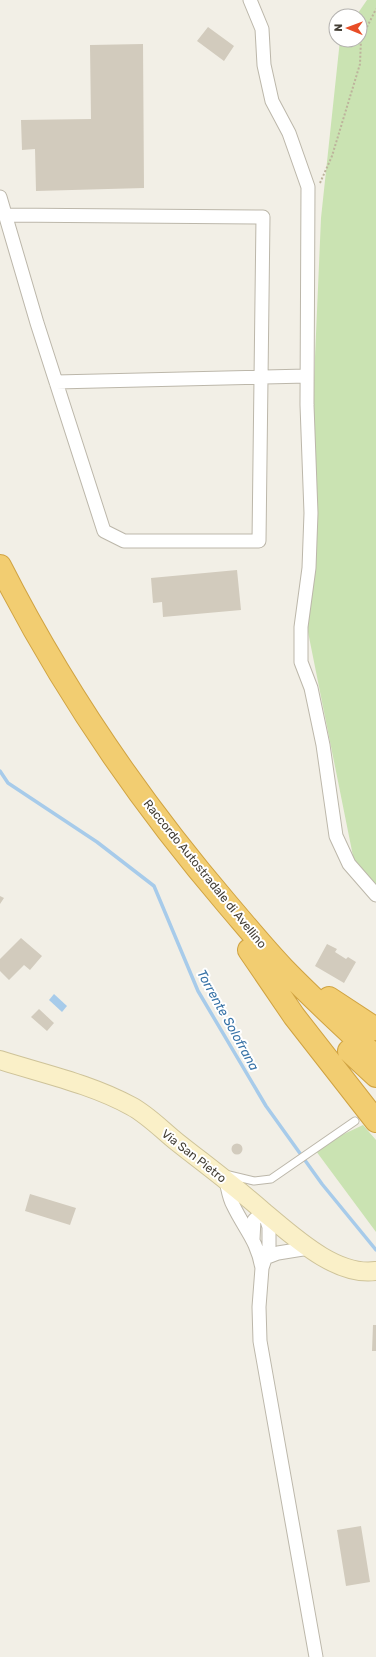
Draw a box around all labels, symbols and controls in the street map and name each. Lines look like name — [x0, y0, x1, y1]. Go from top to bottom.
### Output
north arrow — [328, 8, 368, 48]
text: N — [332, 24, 345, 32]
street label: Raccordo Autostradale di Avellino — [141, 797, 269, 951]
water label: Torrente Solofrana — [194, 967, 262, 1073]
street label: Via San Pietro — [159, 1127, 229, 1186]

